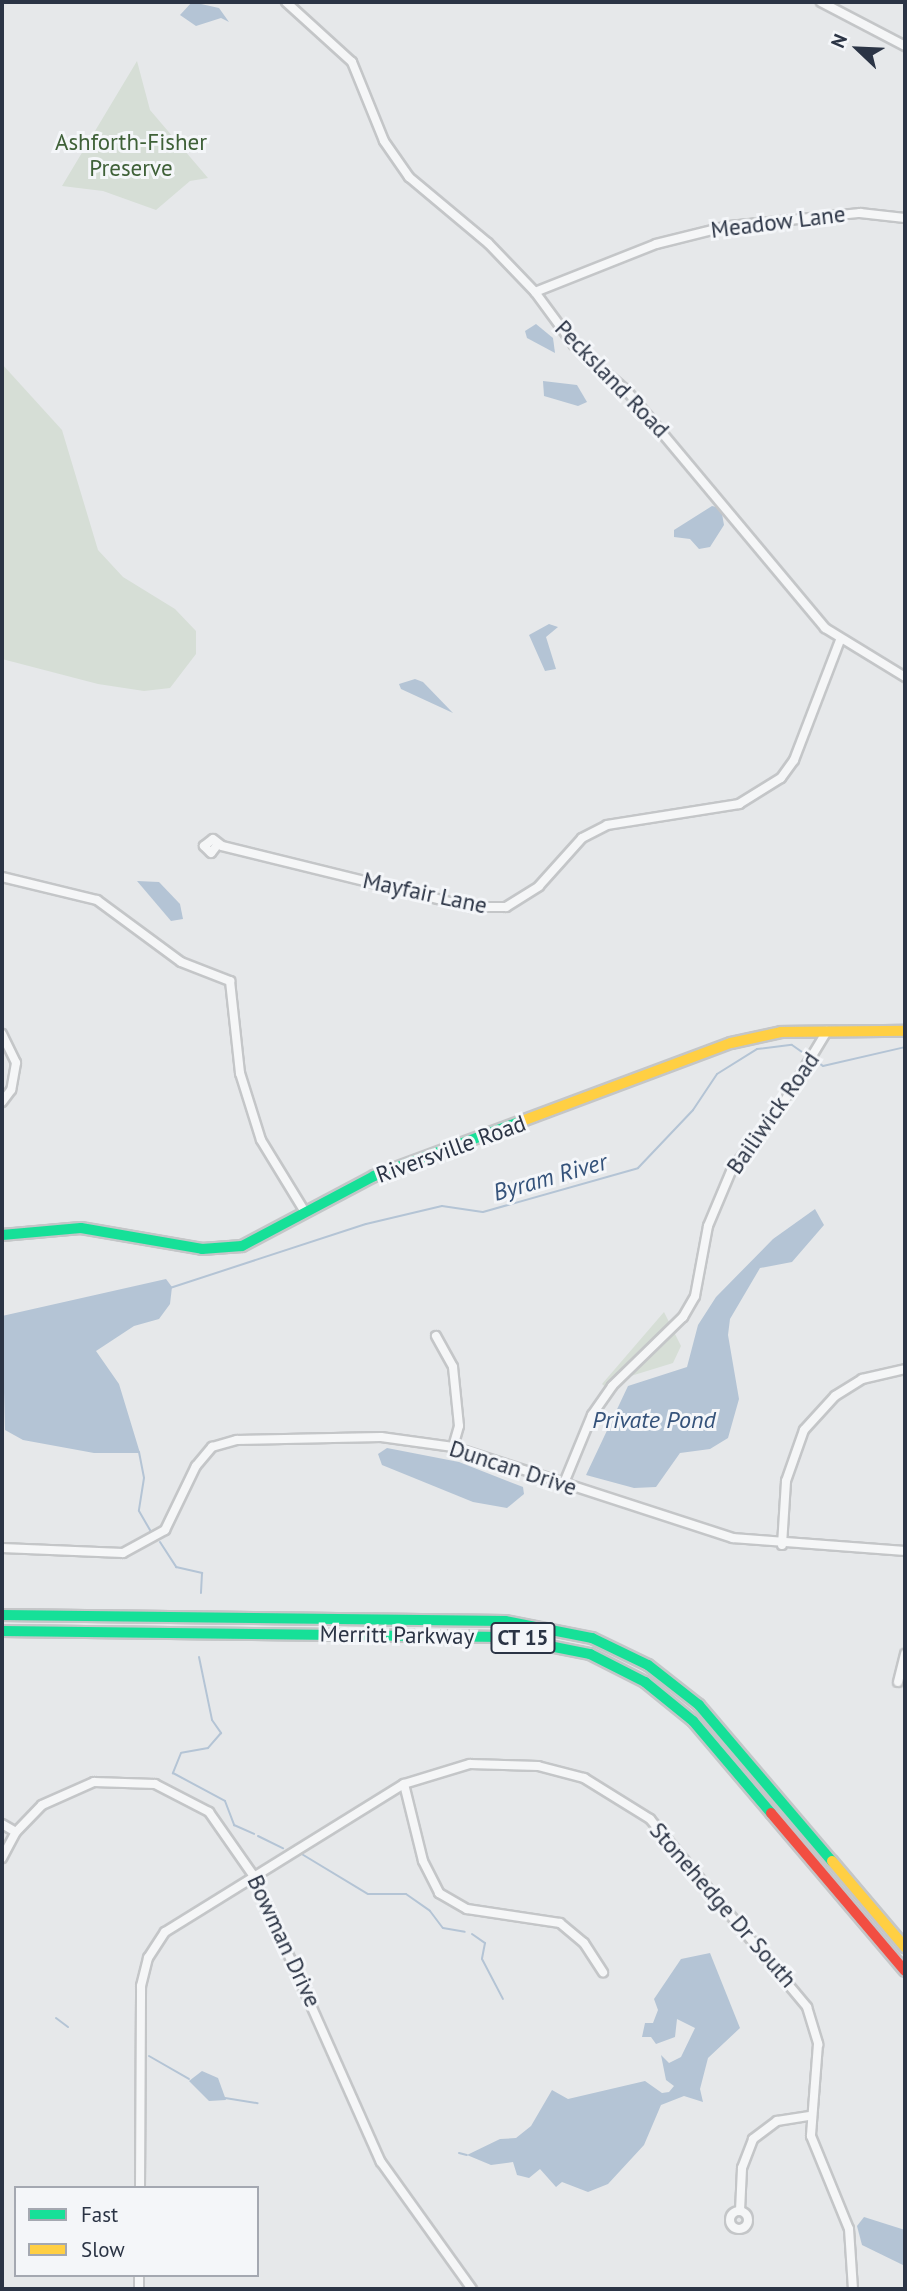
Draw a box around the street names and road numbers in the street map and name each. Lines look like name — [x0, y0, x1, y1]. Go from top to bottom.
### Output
street label: Meadow Lane — [709, 200, 847, 244]
street label: Pecksland Road — [549, 315, 675, 443]
street label: Mayfair Lane — [360, 866, 490, 920]
street label: Bailiwick Road — [721, 1046, 825, 1180]
street label: Riversville Road — [372, 1109, 530, 1189]
street label: Duncan Drive — [446, 1434, 580, 1502]
street label: Merritt Parkway — [319, 1620, 475, 1650]
road number: CT 15 — [490, 1620, 556, 1656]
street label: Stonehedge Dr South — [644, 1817, 802, 1993]
street label: Bowman Drive — [241, 1870, 327, 2012]

